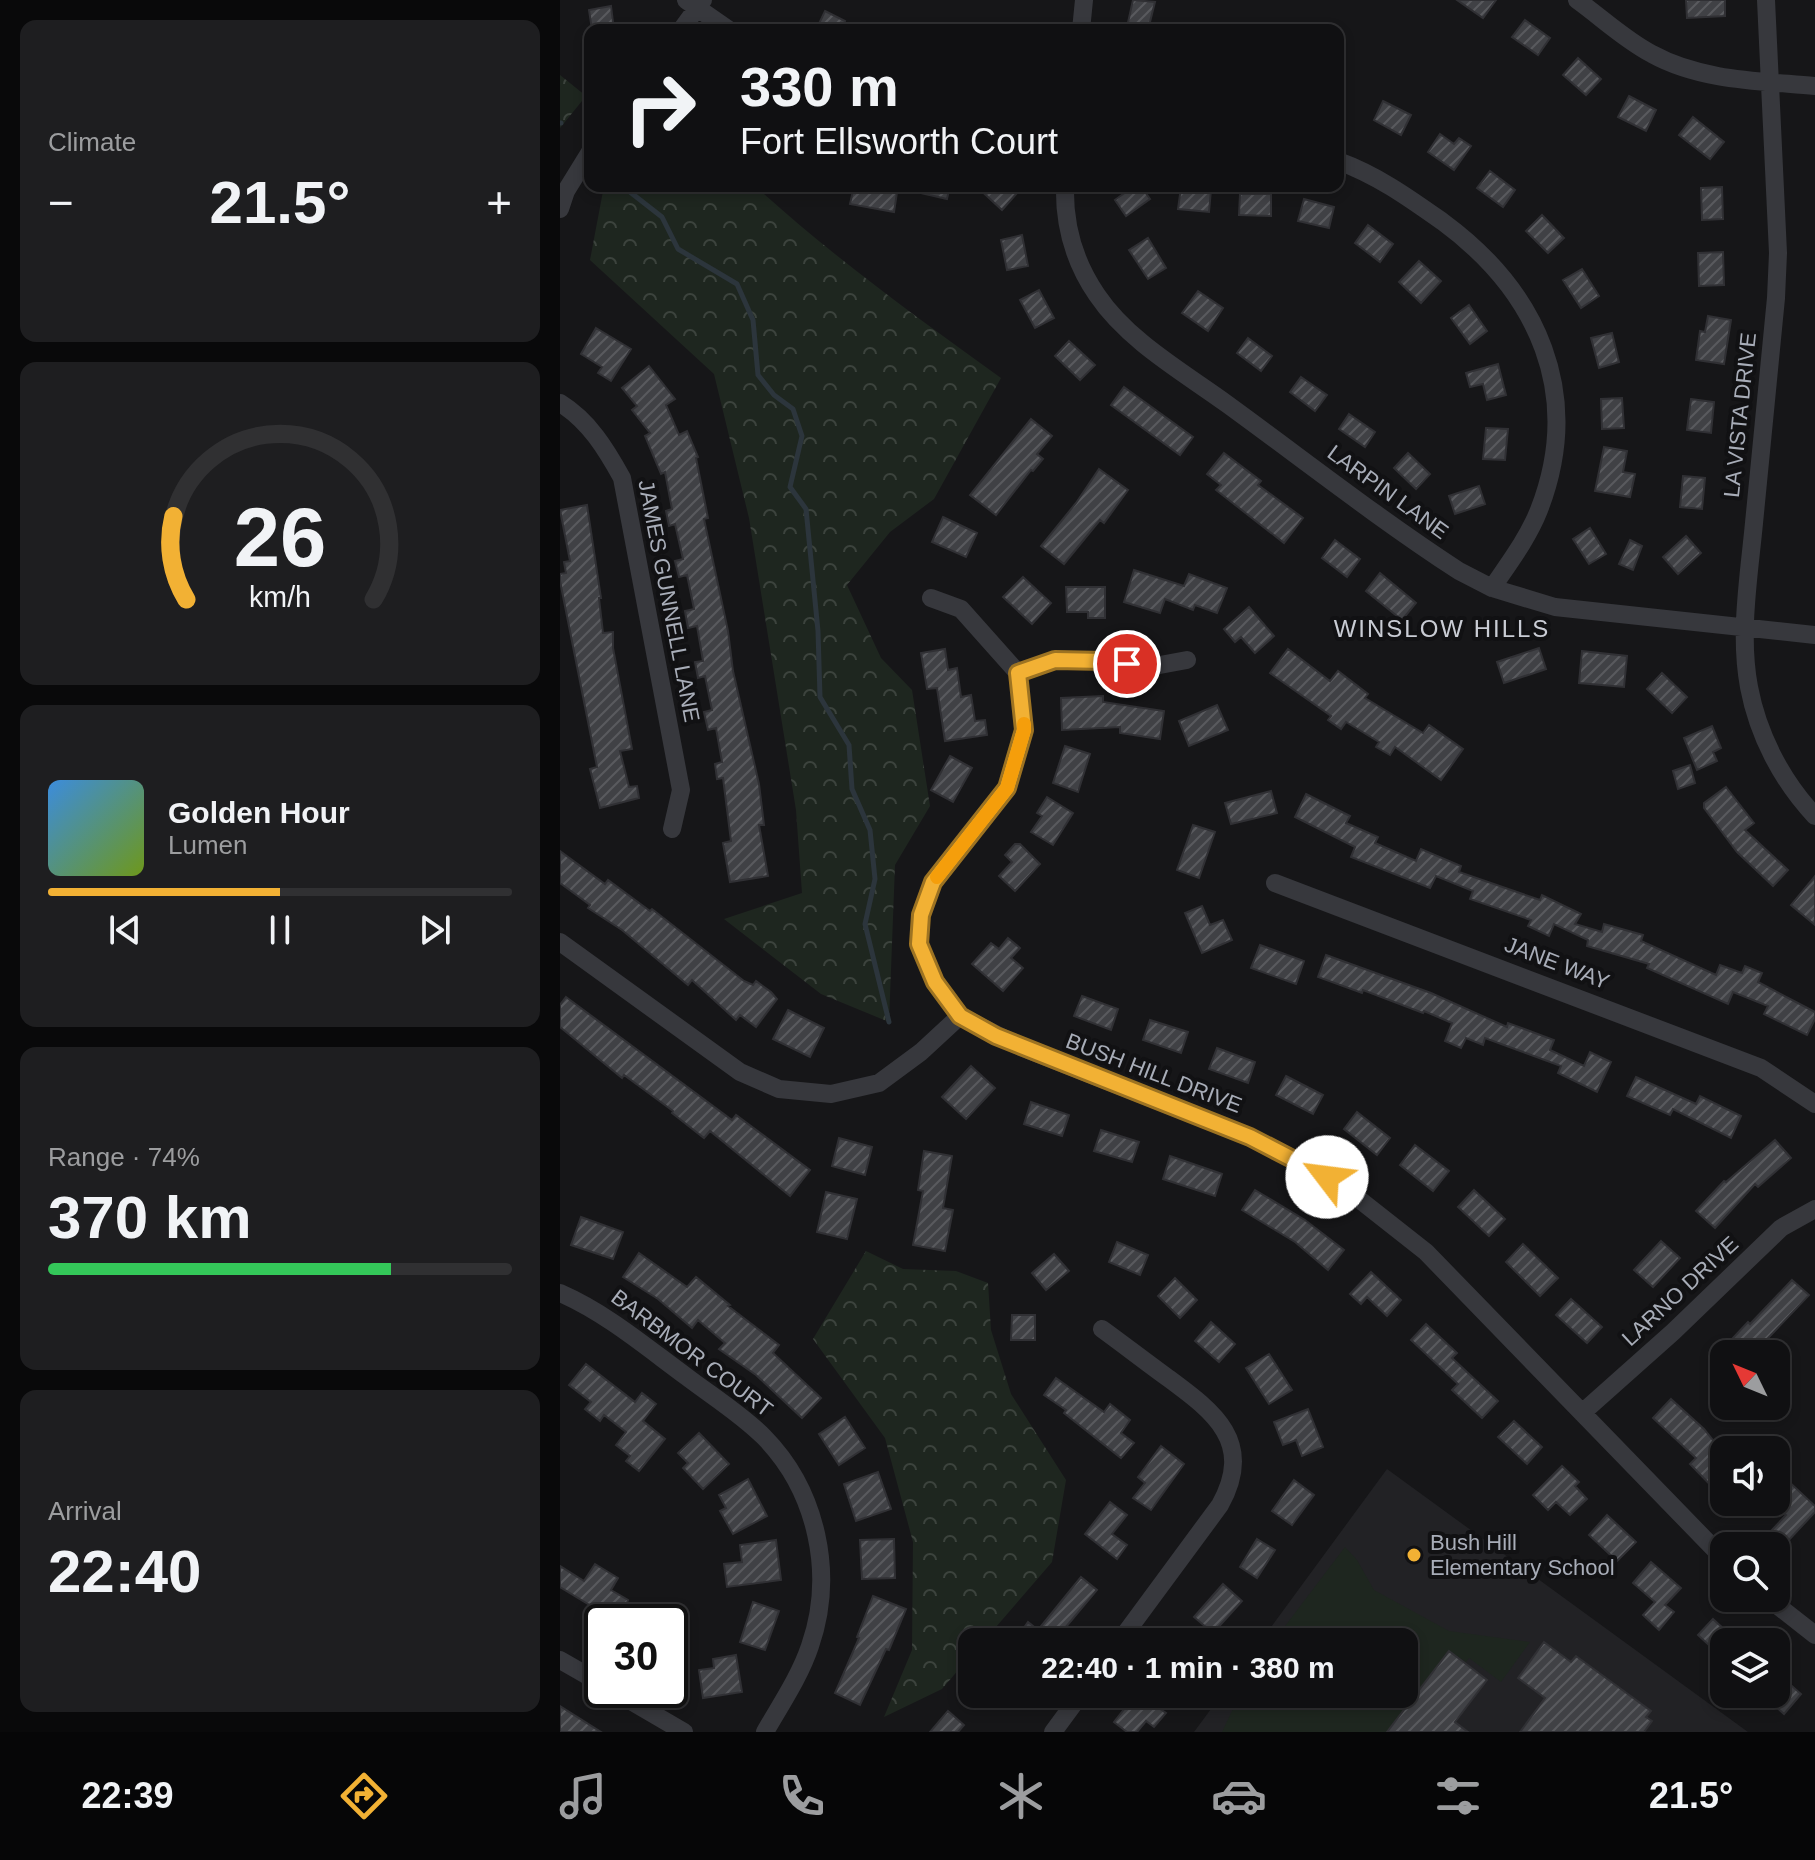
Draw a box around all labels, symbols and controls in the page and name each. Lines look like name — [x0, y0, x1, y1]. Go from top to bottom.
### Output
text: 330 m — [740, 55, 899, 118]
icon: right — [608, 56, 712, 160]
text: Fort Ellsworth Court — [740, 121, 1058, 162]
text: Climate — [48, 127, 136, 157]
text: 21.5° — [210, 169, 350, 236]
text: − — [48, 178, 74, 227]
text: + — [486, 178, 512, 227]
street label: LA VISTA DRIVE — [1719, 331, 1761, 499]
street label: LARPIN LANE — [1323, 440, 1453, 544]
street label: JAMES GUNNELL LANE — [633, 478, 705, 724]
text: 26 — [234, 490, 326, 583]
text: km/h — [249, 581, 311, 613]
district label: WINSLOW HILLS — [1334, 615, 1550, 642]
pin — [1093, 630, 1161, 698]
icon: arrive — [1105, 642, 1149, 686]
text: Golden Hour — [168, 796, 350, 829]
text: Lumen — [168, 830, 248, 860]
icon: previous — [103, 908, 147, 952]
icon: pause — [258, 908, 302, 952]
icon: next — [413, 908, 457, 952]
street label: JANE WAY — [1501, 932, 1613, 994]
street label: BUSH HILL DRIVE — [1063, 1028, 1245, 1118]
position arrow — [1285, 1135, 1369, 1219]
text: Range · 74% — [48, 1142, 200, 1172]
text: 370 km — [48, 1184, 252, 1251]
street label: LARNO DRIVE — [1617, 1231, 1743, 1351]
street label: BARBMOR COURT — [607, 1284, 777, 1422]
north arrow — [1710, 1340, 1790, 1420]
map controls — [1710, 1340, 1790, 1708]
button: sound — [1710, 1436, 1790, 1516]
text: Arrival — [48, 1496, 122, 1526]
place label: Bush Hill Elementary School — [1430, 1530, 1615, 1580]
button: search — [1710, 1532, 1790, 1612]
text: 22:40 — [48, 1538, 201, 1605]
marker: Bush Hill Elementary School — [1405, 1546, 1423, 1564]
speed limit sign: 30 — [584, 1604, 688, 1708]
button: layers — [1710, 1628, 1790, 1708]
text: 22:40 · 1 min · 380 m — [1041, 1651, 1335, 1684]
icon: directions — [336, 1768, 392, 1824]
icon: music — [555, 1768, 611, 1824]
icon: phone — [774, 1768, 830, 1824]
icon: climate — [993, 1768, 1049, 1824]
icon: car — [1211, 1768, 1267, 1824]
icon: filters — [1430, 1768, 1486, 1824]
text: 22:39 — [81, 1775, 173, 1816]
text: 21.5° — [1649, 1775, 1734, 1816]

